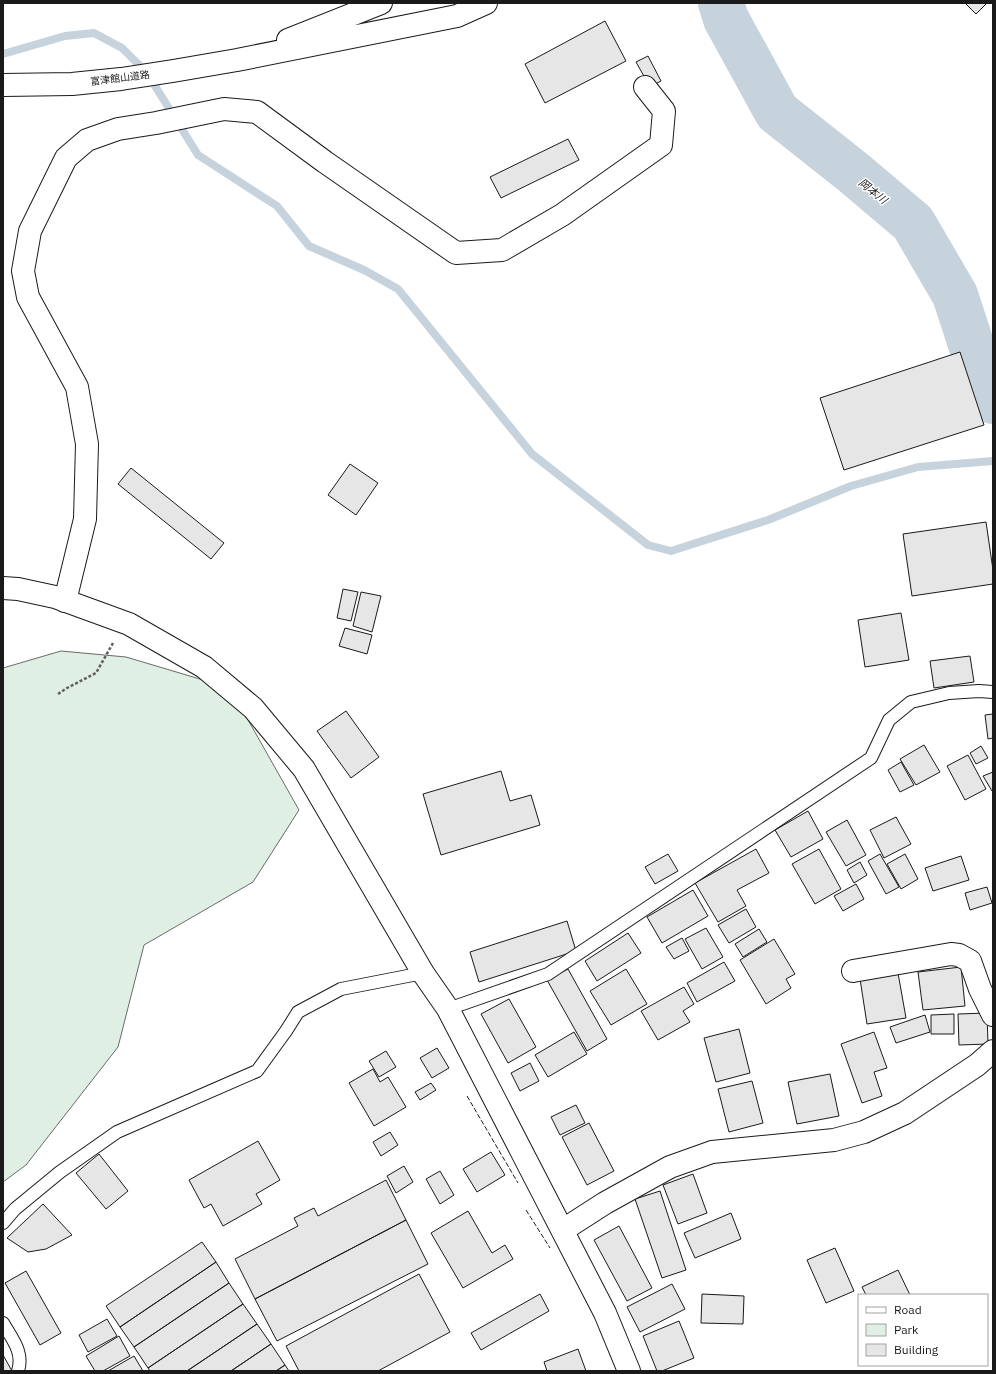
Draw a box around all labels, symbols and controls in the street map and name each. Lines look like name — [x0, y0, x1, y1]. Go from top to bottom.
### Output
street label: 富津館山道路 — [89, 68, 151, 88]
water label: 岡本川 — [856, 175, 891, 207]
legend — [858, 1294, 988, 1366]
text: Road — [894, 1302, 922, 1317]
text: Park — [894, 1322, 919, 1337]
text: Building — [894, 1342, 939, 1357]

